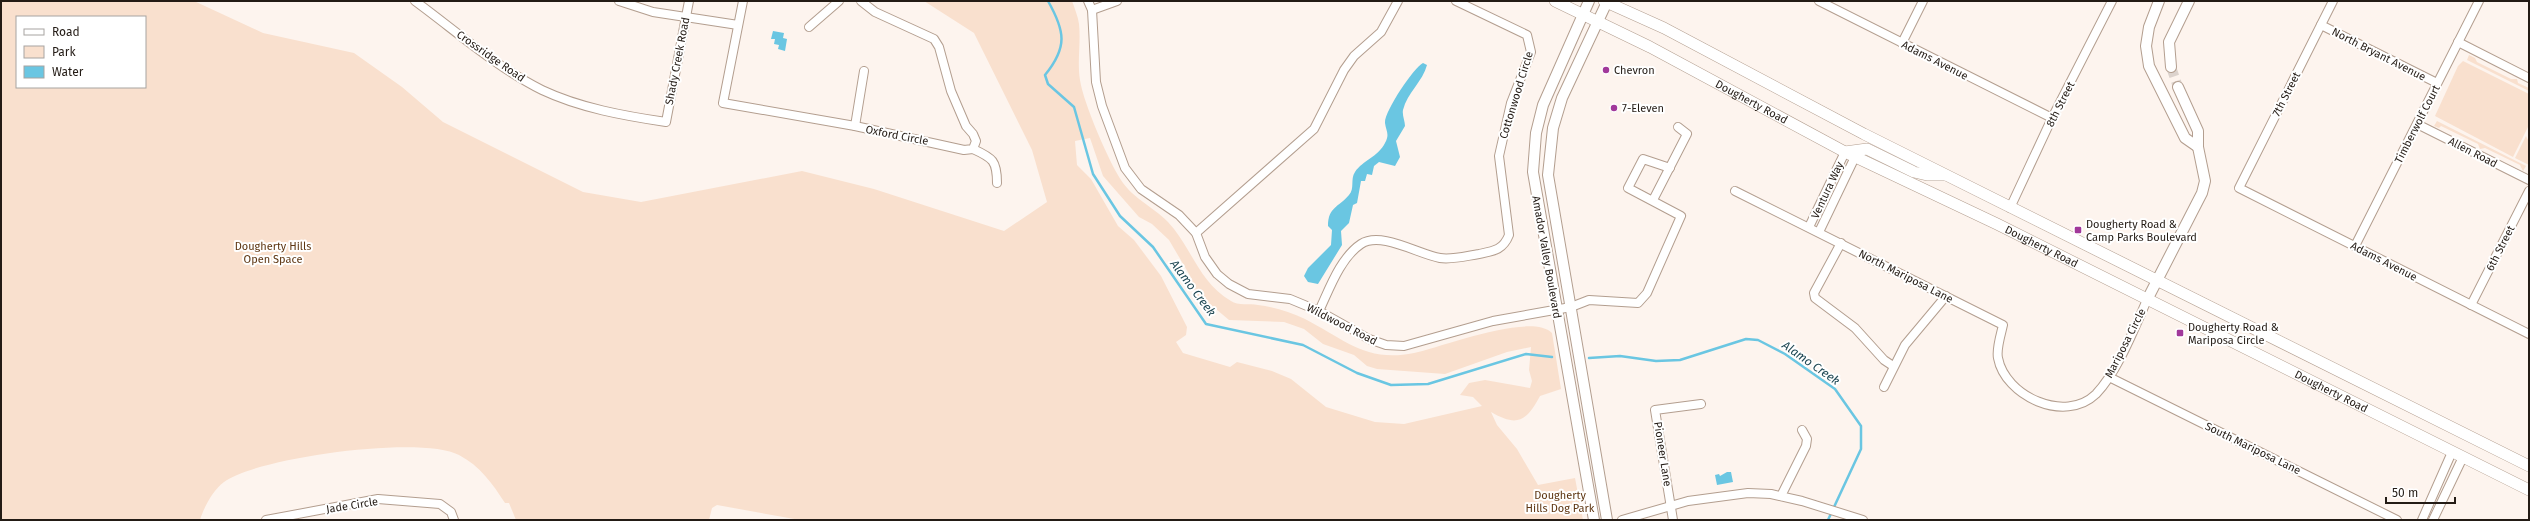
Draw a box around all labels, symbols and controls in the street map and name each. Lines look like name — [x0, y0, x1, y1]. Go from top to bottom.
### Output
legend — [16, 16, 146, 88]
street label: Shady Creek Road — [663, 16, 692, 106]
text: Road — [52, 25, 80, 39]
street label: North Bryant Avenue — [2330, 25, 2428, 84]
street label: Crossridge Road — [454, 28, 527, 85]
street label: Adams Avenue — [1899, 38, 1970, 83]
text: Park — [52, 45, 76, 59]
street label: Cottonwood Circle — [1497, 50, 1536, 140]
place label: Chevron — [1614, 64, 1655, 77]
text: Water — [52, 65, 84, 79]
marker: Chevron — [1601, 65, 1611, 75]
street label: 7th Street — [2270, 70, 2303, 119]
street label: Dougherty Road — [1713, 77, 1790, 127]
street label: 8th Street — [2043, 79, 2077, 129]
street label: Timberwolf Court — [2392, 83, 2443, 166]
place label: 7-Eleven — [1622, 102, 1664, 115]
marker: 7-Eleven — [1609, 103, 1619, 113]
street label: Oxford Circle — [864, 123, 929, 148]
street label: Allen Road — [2446, 135, 2500, 170]
street label: Ventura Way — [1809, 159, 1847, 221]
street label: Amador Valley Boulevard — [1529, 195, 1564, 319]
place label: Dougherty Road & Camp Parks Boulevard — [2086, 218, 2197, 244]
street label: Dougherty Road — [2003, 223, 2080, 270]
street label: 6th Street — [2484, 223, 2517, 273]
marker: Dougherty Road & Camp Parks Boulevard — [2073, 225, 2083, 235]
street label: Adams Avenue — [2348, 239, 2419, 284]
park label: Dougherty Hills Open Space — [235, 240, 311, 266]
street label: North Mariposa Lane — [1856, 247, 1955, 306]
water label: Alamo Creek — [1167, 256, 1219, 319]
street label: Wildwood Road — [1304, 301, 1379, 348]
street label: Mariposa Circle — [2102, 306, 2149, 380]
place label: Dougherty Road & Mariposa Circle — [2188, 321, 2279, 347]
marker: Dougherty Road & Mariposa Circle — [2175, 328, 2185, 338]
water label: Alamo Creek — [1779, 338, 1843, 388]
street label: Dougherty Road — [2292, 368, 2370, 415]
street label: South Mariposa Lane — [2203, 420, 2303, 477]
street label: Pioneer Lane — [1651, 421, 1674, 487]
scale bar — [2386, 479, 2455, 505]
text: 50 m — [2392, 486, 2418, 500]
park label: Dougherty Hills Dog Park — [1526, 489, 1595, 515]
street label: Jade Circle — [325, 495, 379, 516]

